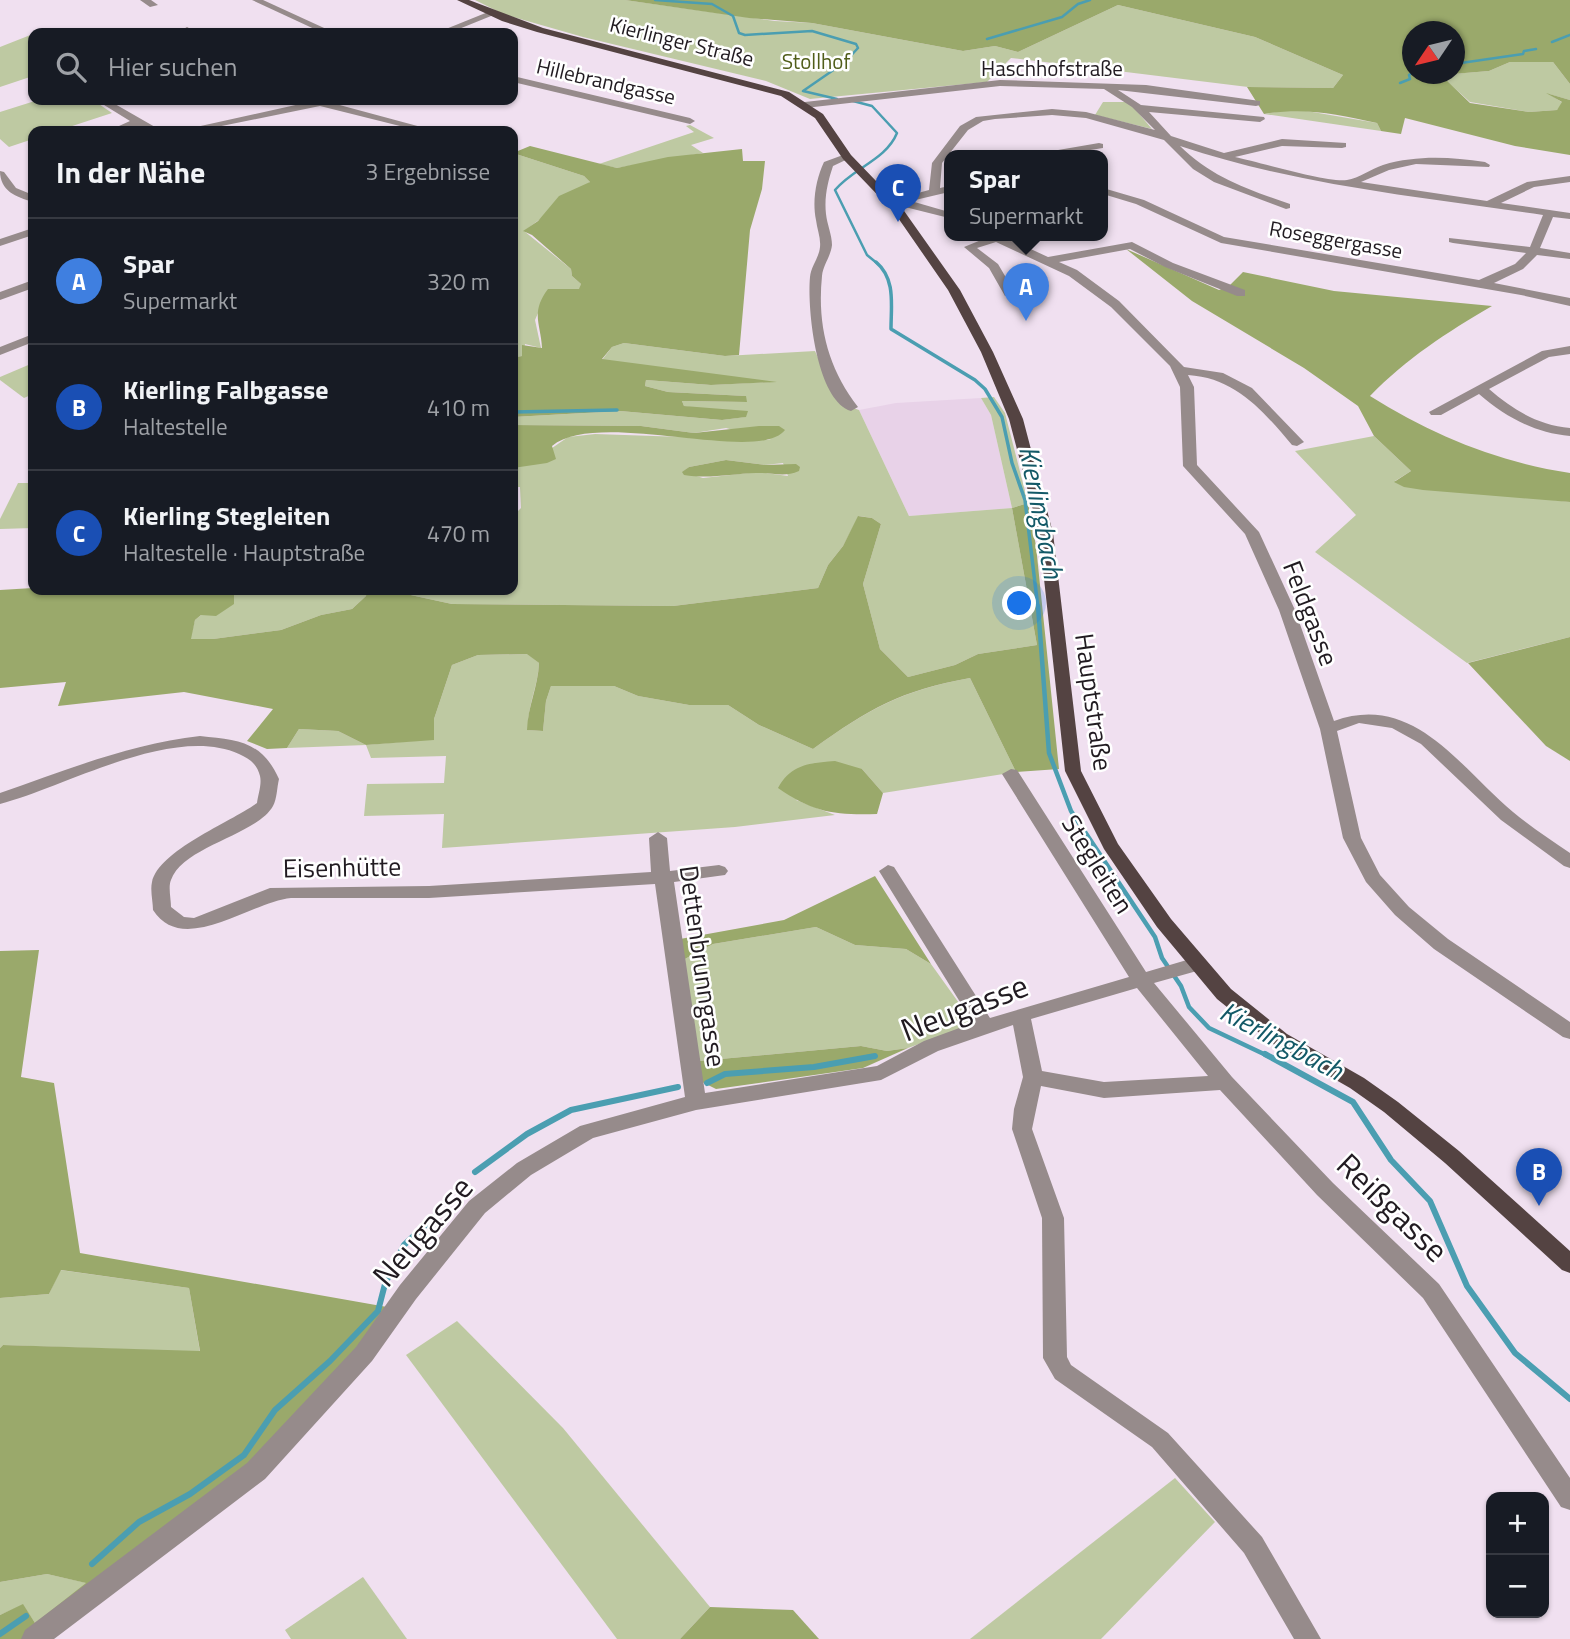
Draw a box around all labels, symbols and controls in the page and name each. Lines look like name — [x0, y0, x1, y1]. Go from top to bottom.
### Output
street label: Kierlinger Straße — [607, 8, 757, 74]
north arrow — [1402, 21, 1465, 84]
search box — [28, 28, 518, 105]
park label: Stollhof — [782, 45, 850, 77]
text: Hier suchen — [108, 47, 237, 86]
icon: search — [52, 48, 90, 86]
street label: Hillebrandgasse — [533, 49, 679, 113]
street label: Haschhofstraße — [981, 52, 1123, 84]
text: In der Nähe — [56, 149, 205, 195]
popup — [944, 150, 1108, 241]
text: 3 Ergebnisse — [366, 154, 490, 189]
text: Spar — [969, 159, 1020, 198]
pin: C — [875, 164, 921, 222]
text: Supermarkt — [969, 198, 1083, 233]
street label: Roseggergasse — [1267, 212, 1405, 266]
text: Spar — [123, 244, 174, 283]
pin: A — [1003, 263, 1049, 321]
text: A — [72, 264, 86, 299]
text: 320 m — [427, 264, 490, 299]
text: Supermarkt — [123, 283, 237, 318]
text: Kierling Falbgasse — [123, 370, 329, 409]
text: B — [72, 390, 86, 425]
text: 410 m — [427, 390, 490, 425]
text: Haltestelle — [123, 409, 228, 444]
water label: Kierlingbach — [1008, 442, 1076, 583]
text: Kierling Stegleiten — [123, 496, 330, 535]
text: C — [73, 516, 85, 551]
text: 470 m — [427, 516, 490, 551]
text: Haltestelle · Hauptstraße — [123, 535, 365, 570]
street label: Feldgasse — [1273, 555, 1349, 671]
your location — [1002, 586, 1036, 620]
street label: Hauptstraße — [1065, 631, 1123, 773]
street label: Stegleiten — [1052, 807, 1144, 921]
street label: Eisenhütte — [282, 846, 402, 888]
street label: Dettenbrunngasse — [670, 863, 736, 1069]
street label: Neugasse — [893, 961, 1035, 1053]
water label: Kierlingbach — [1213, 989, 1352, 1091]
street label: Reißgasse — [1326, 1141, 1460, 1273]
pin: B — [1516, 1148, 1562, 1206]
street label: Neugasse — [360, 1165, 484, 1297]
map controls — [1486, 1492, 1549, 1618]
button: + — [1486, 1492, 1549, 1555]
button: − — [1486, 1555, 1549, 1618]

